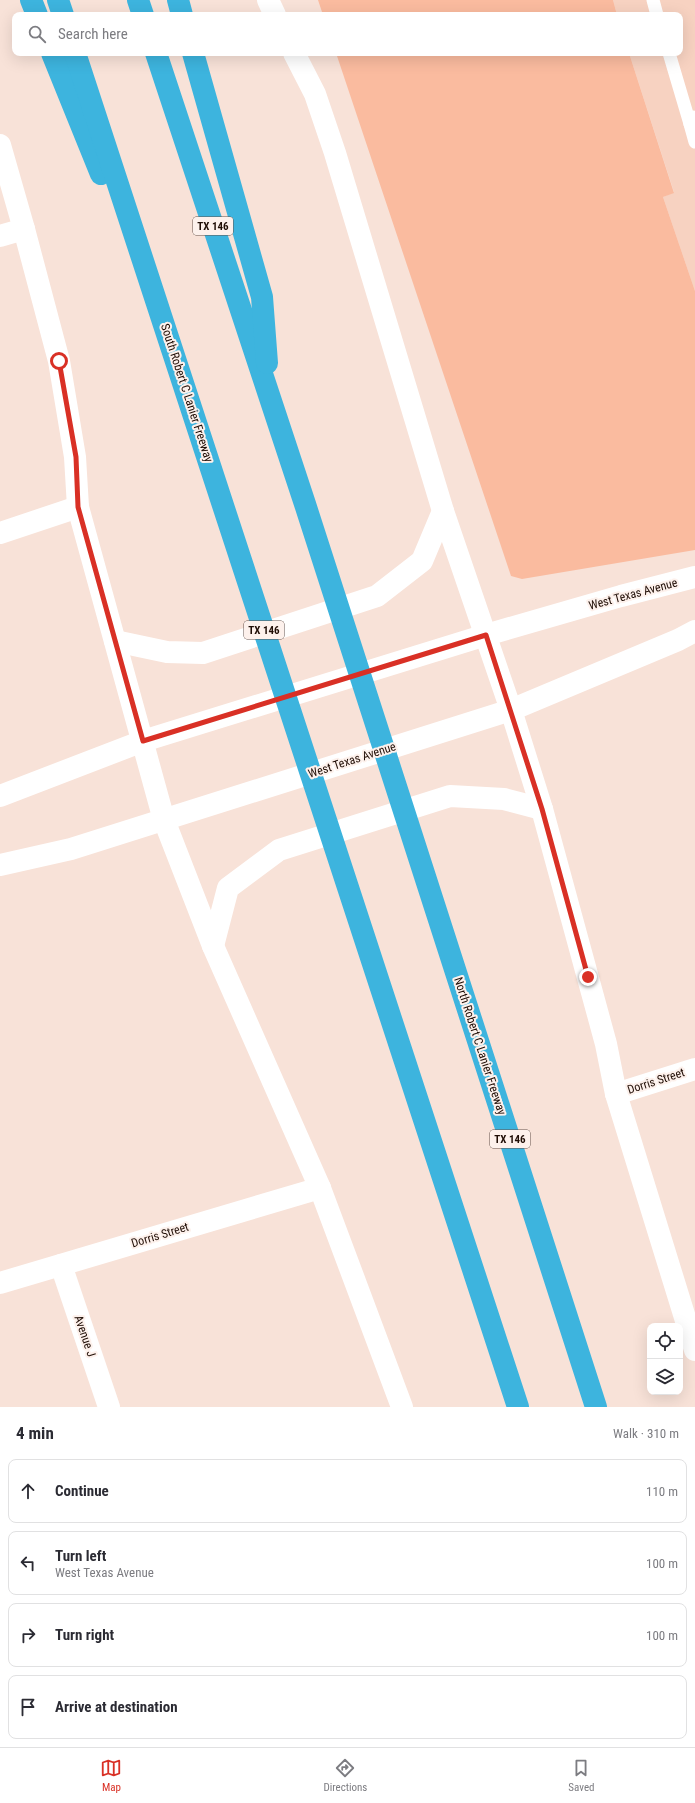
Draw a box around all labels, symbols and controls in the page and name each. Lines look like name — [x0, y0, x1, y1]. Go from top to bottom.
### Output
search box — [12, 12, 683, 56]
icon: search — [26, 23, 48, 45]
text: Search here — [58, 25, 128, 43]
road number: TX 146 — [193, 217, 233, 235]
street label: South Robert C Lanier Freeway — [158, 322, 216, 464]
route start — [50, 352, 68, 370]
street label: West Texas Avenue — [587, 575, 679, 613]
road number: TX 146 — [244, 621, 284, 639]
street label: West Texas Avenue — [306, 739, 398, 781]
route end — [579, 968, 597, 986]
street label: North Robert C Lanier Freeway — [451, 975, 509, 1117]
street label: Dorris Street — [626, 1065, 687, 1097]
road number: TX 146 — [490, 1130, 530, 1148]
street label: Dorris Street — [130, 1220, 191, 1250]
street label: Avenue J — [71, 1313, 99, 1359]
map controls — [647, 1323, 683, 1395]
button: locate — [647, 1323, 683, 1359]
button: layers — [647, 1359, 683, 1395]
text: 4 min — [16, 1423, 54, 1443]
text: Walk · 310 m — [613, 1426, 679, 1441]
icon: ahead — [17, 1480, 39, 1502]
text: Continue — [55, 1482, 109, 1500]
text: 110 m — [646, 1484, 678, 1499]
text: Turn left — [55, 1547, 106, 1565]
icon: left — [17, 1552, 39, 1574]
text: 100 m — [646, 1556, 678, 1571]
text: West Texas Avenue — [55, 1565, 154, 1580]
icon: right — [17, 1624, 39, 1646]
text: Turn right — [55, 1626, 114, 1644]
text: 100 m — [646, 1628, 678, 1643]
icon: arrive — [17, 1696, 39, 1718]
text: Arrive at destination — [55, 1698, 178, 1716]
tab: Map — [100, 1757, 122, 1794]
tab: Directions — [323, 1757, 367, 1794]
tab: Saved — [568, 1757, 595, 1794]

